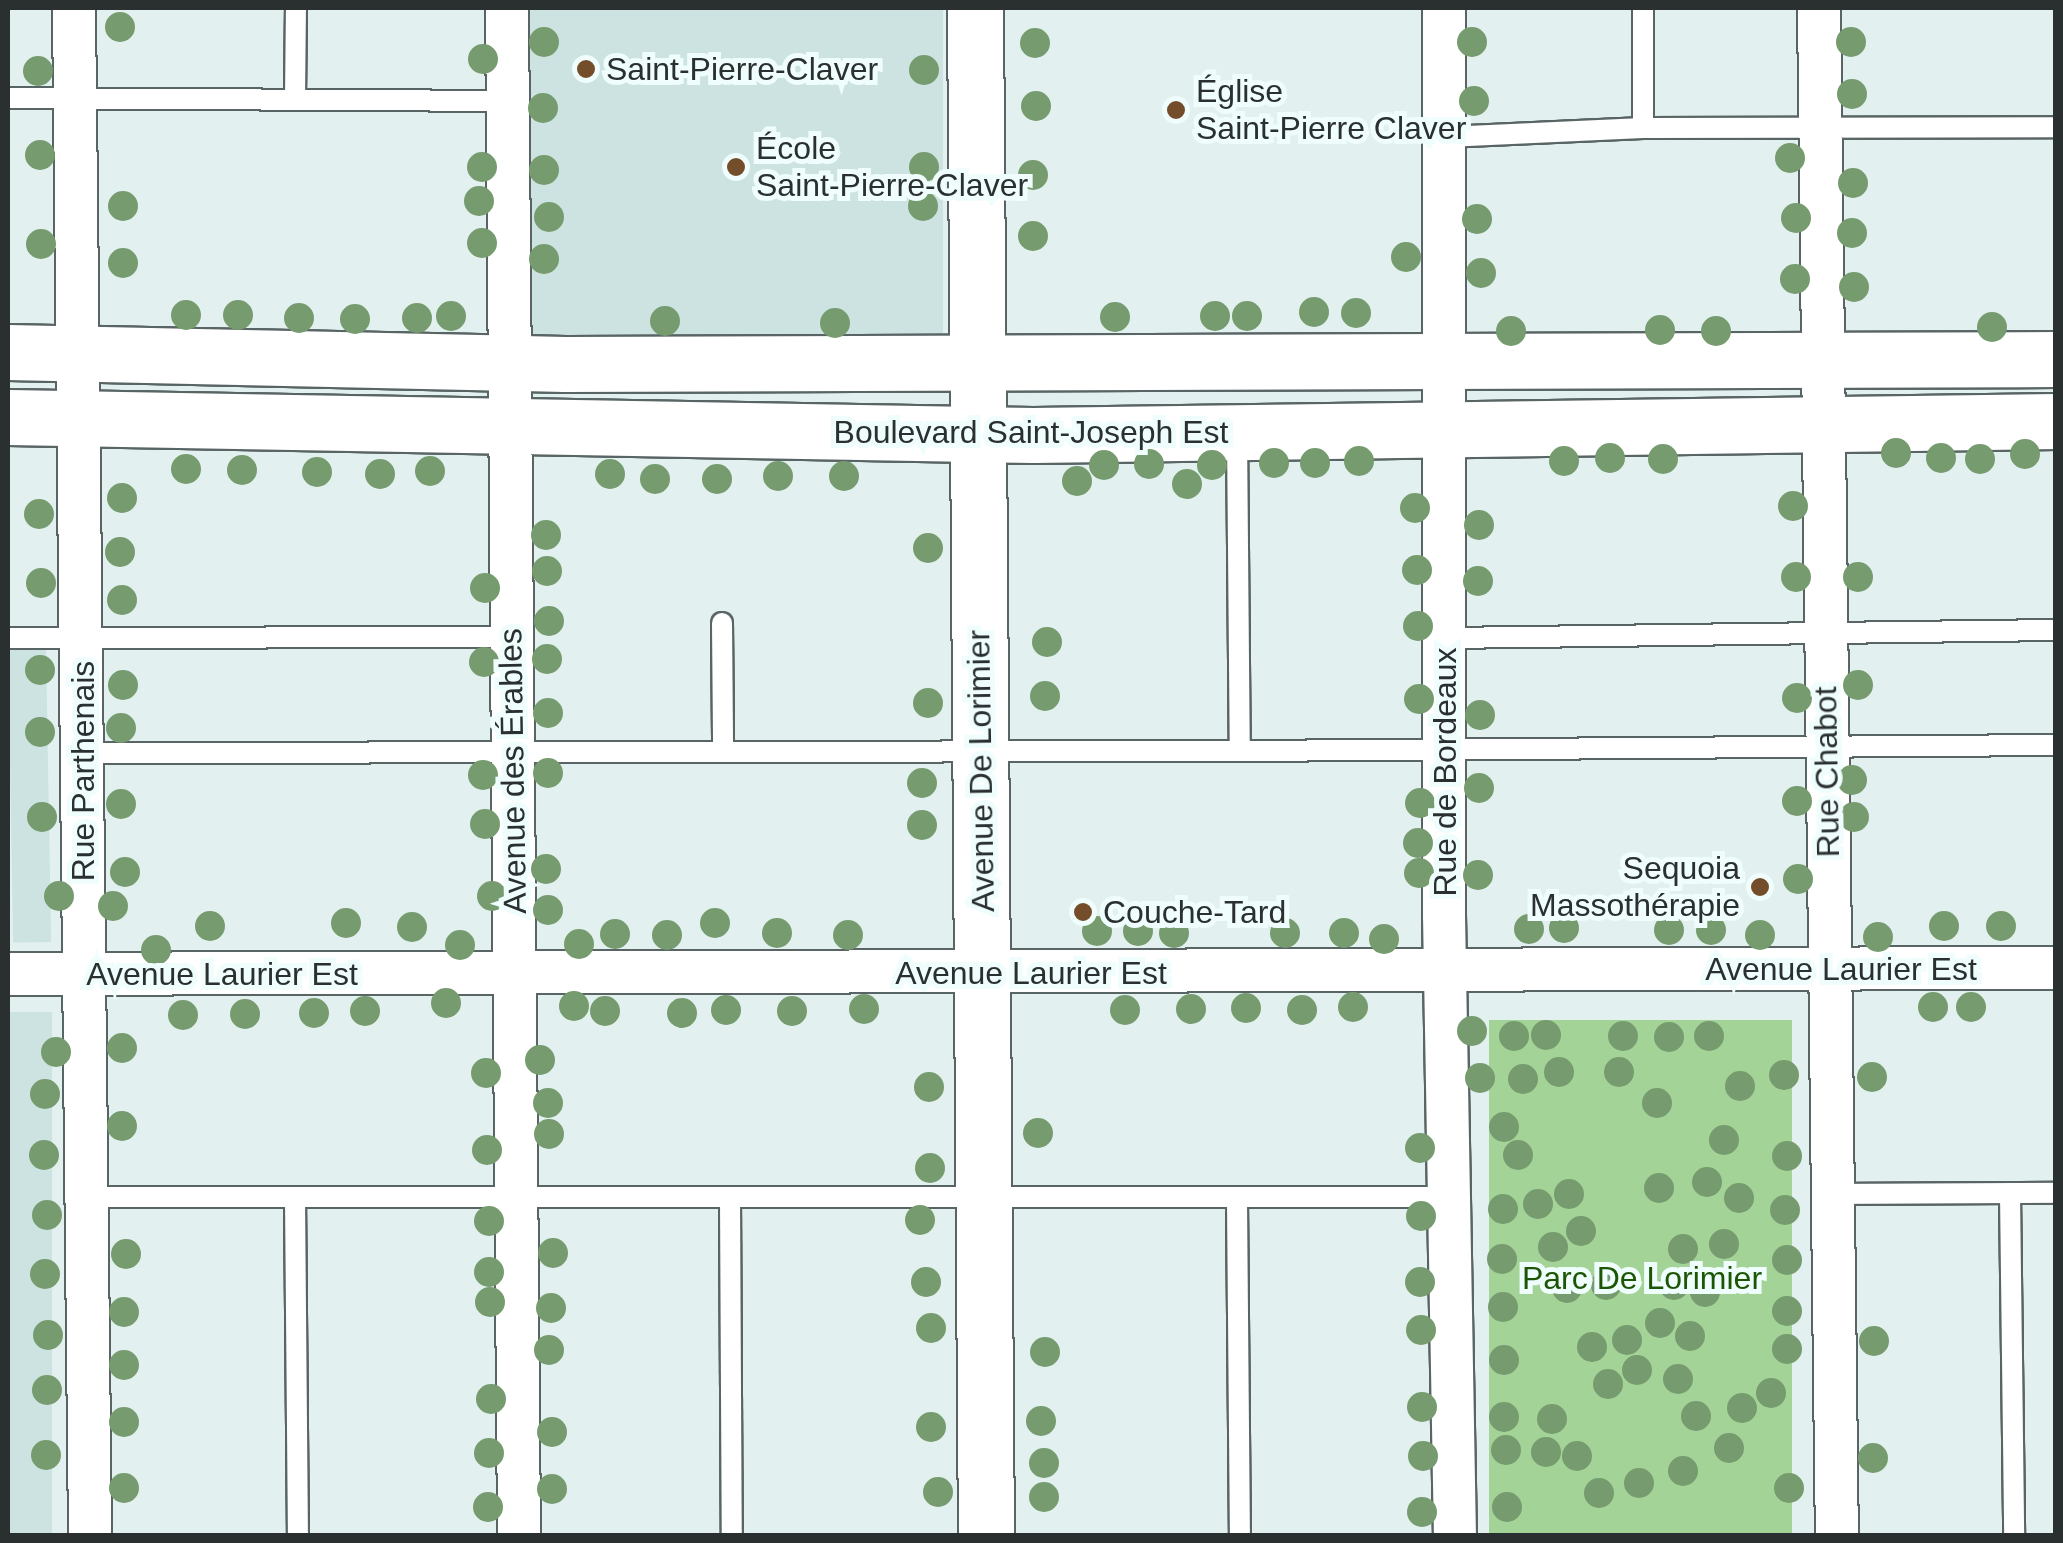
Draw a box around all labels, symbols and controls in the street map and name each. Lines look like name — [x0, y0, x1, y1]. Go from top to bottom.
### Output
place label: Saint-Pierre-Claver — [606, 50, 878, 88]
marker: Saint-Pierre-Claver — [575, 58, 597, 80]
place label: Église Saint-Pierre Claver — [1196, 73, 1466, 148]
marker: Église Saint-Pierre Claver — [1165, 99, 1187, 121]
place label: École Saint-Pierre-Claver — [756, 130, 1028, 205]
marker: École Saint-Pierre-Claver — [725, 156, 747, 178]
street label: Boulevard Saint-Joseph Est — [834, 413, 1228, 451]
street label: Avenue des Érables — [491, 628, 535, 914]
street label: Avenue De Lorimier — [959, 630, 1003, 912]
street label: Rue de Bordeaux — [1426, 647, 1464, 897]
street label: Rue Parthenais — [64, 661, 102, 881]
street label: Rue Chabot — [1806, 686, 1848, 858]
place label: Sequoia Massothérapie — [1530, 850, 1740, 925]
marker: Sequoia Massothérapie — [1749, 876, 1771, 898]
place label: Couche-Tard — [1103, 893, 1286, 931]
marker: Couche-Tard — [1072, 901, 1094, 923]
street label: Avenue Laurier Est — [1705, 950, 1977, 988]
street label: Avenue Laurier Est — [895, 954, 1167, 992]
street label: Avenue Laurier Est — [86, 955, 358, 993]
park label: Parc De Lorimier — [1522, 1259, 1762, 1297]

